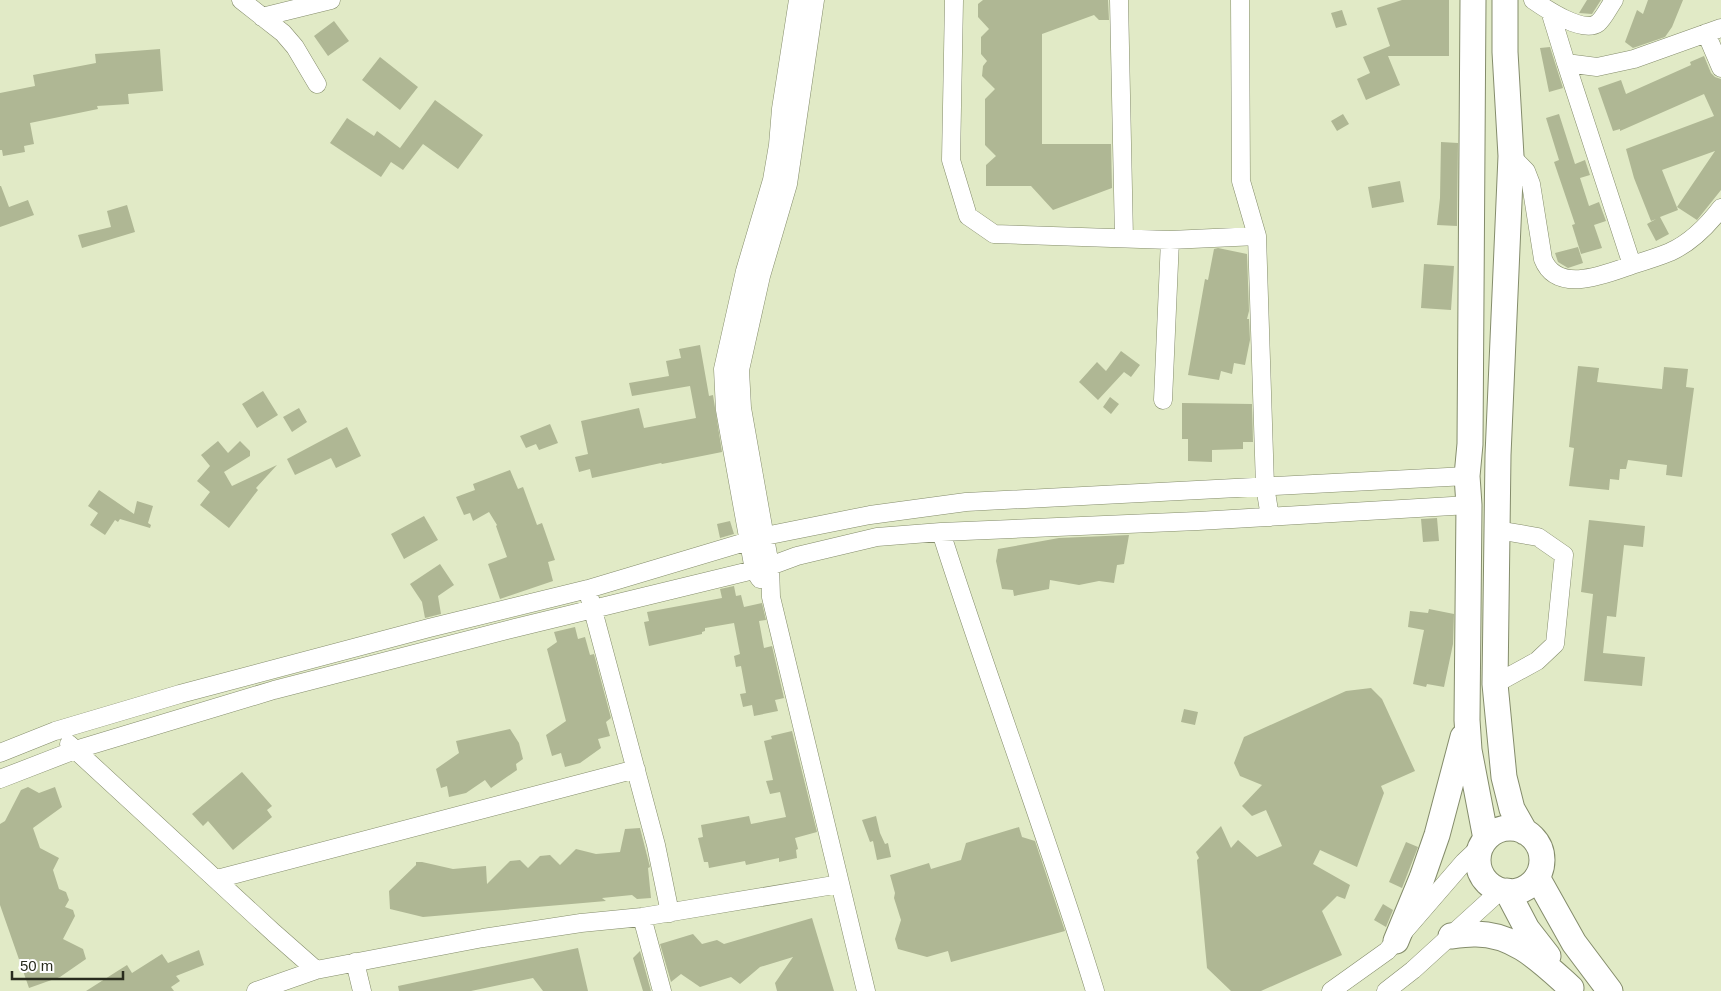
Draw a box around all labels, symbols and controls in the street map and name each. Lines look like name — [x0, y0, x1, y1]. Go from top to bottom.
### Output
scale bar — [12, 948, 124, 980]
text: 50 m — [20, 957, 53, 974]

